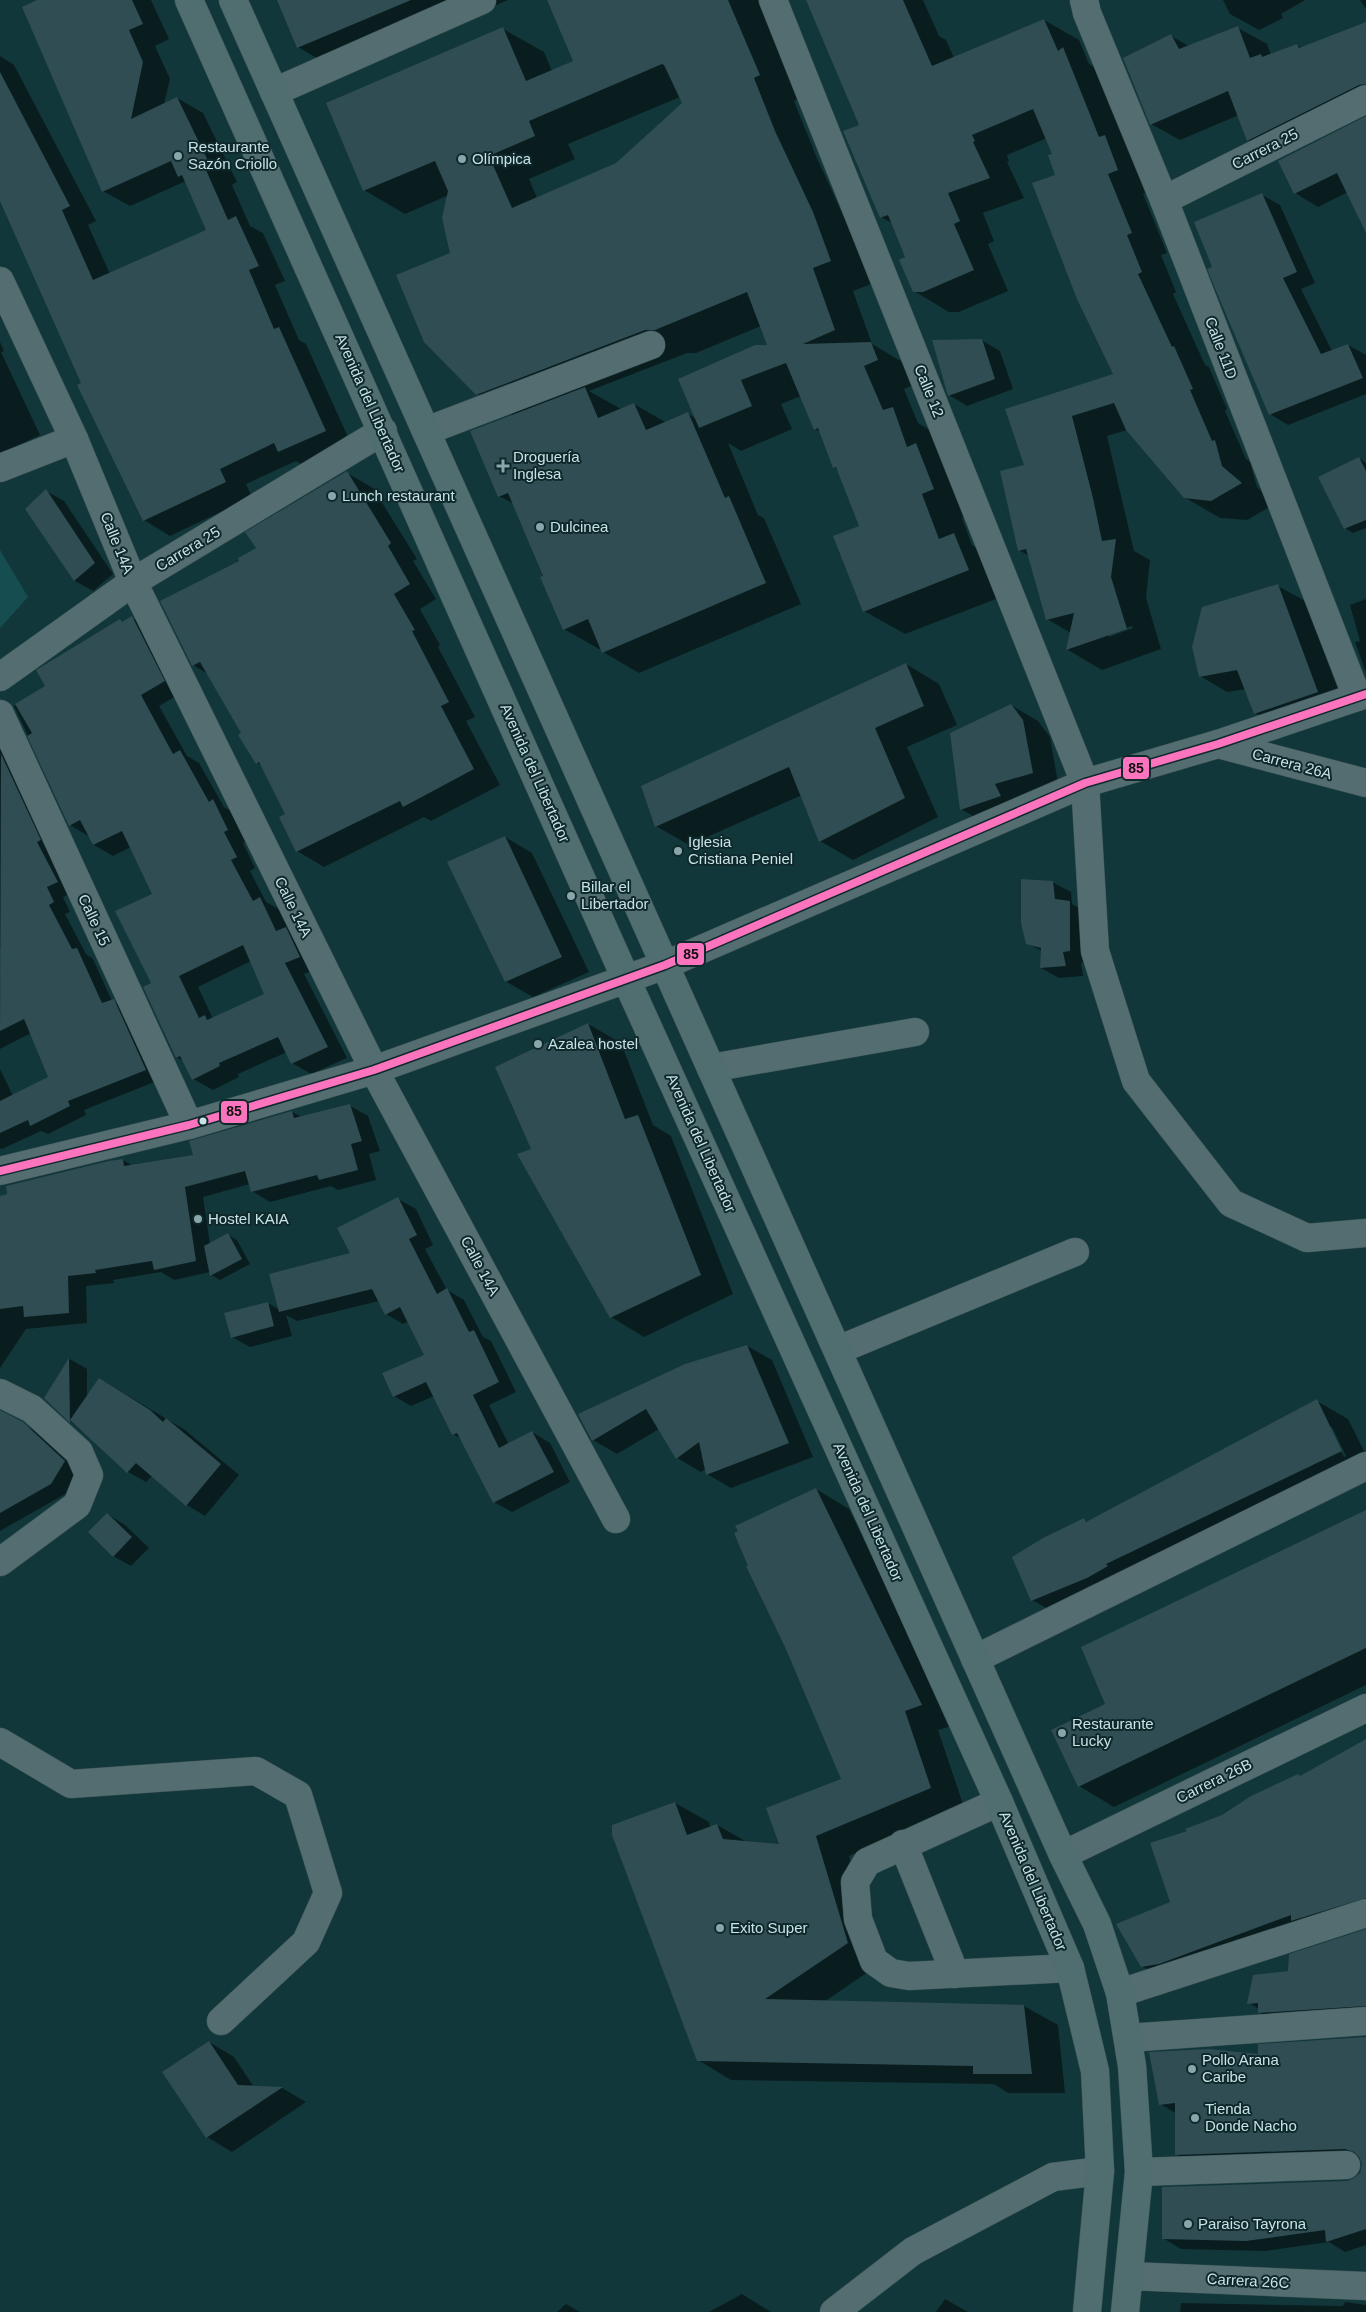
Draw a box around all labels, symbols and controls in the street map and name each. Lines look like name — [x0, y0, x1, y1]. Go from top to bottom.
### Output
street label: Carrera 25 — [1229, 125, 1301, 172]
place label: Restaurante Sazón Criollo — [188, 138, 277, 172]
marker: Restaurante Sazón Criollo — [172, 150, 184, 162]
place label: Olímpica — [472, 150, 532, 167]
marker: Olímpica — [456, 153, 468, 165]
street label: Calle 11D — [1202, 315, 1241, 381]
street label: Avenida del Libertador — [332, 331, 409, 475]
street label: Calle 12 — [911, 362, 948, 420]
place label: Droguería Inglesa — [513, 448, 580, 482]
marker: Droguería Inglesa — [497, 460, 509, 472]
place label: Lunch restaurant — [342, 487, 455, 504]
marker: Lunch restaurant — [326, 490, 338, 502]
street label: Calle 14A — [97, 509, 138, 576]
place label: Dulcinea — [550, 518, 609, 535]
marker: Dulcinea — [534, 521, 546, 533]
street label: Carrera 25 — [153, 523, 223, 574]
street label: Avenida del Libertador — [497, 701, 574, 845]
street label: Carrera 26A — [1250, 745, 1334, 782]
line badge: 85 — [1122, 756, 1150, 780]
text: 85 — [1128, 760, 1144, 776]
place label: Iglesia Cristiana Peniel — [688, 833, 793, 867]
marker: Iglesia Cristiana Peniel — [672, 845, 684, 857]
street label: Calle 14A — [272, 874, 315, 940]
place label: Billar el Libertador — [581, 878, 649, 912]
marker: Billar el Libertador — [565, 890, 577, 902]
street label: Calle 15 — [75, 891, 114, 948]
line badge: 85 — [676, 942, 705, 966]
text: 85 — [683, 946, 699, 962]
place label: Azalea hostel — [548, 1035, 638, 1052]
marker: Azalea hostel — [532, 1038, 544, 1050]
street label: Avenida del Libertador — [663, 1071, 740, 1215]
line badge: 85 — [220, 1100, 248, 1124]
text: 85 — [226, 1103, 242, 1119]
unlabelled marker — [198, 1116, 208, 1126]
place label: Hostel KAIA — [208, 1210, 289, 1227]
marker: Hostel KAIA — [192, 1213, 204, 1225]
street label: Calle 14A — [458, 1233, 503, 1298]
street label: Avenida del Libertador — [830, 1440, 907, 1584]
place label: Restaurante Lucky — [1072, 1715, 1154, 1749]
marker: Restaurante Lucky — [1056, 1727, 1068, 1739]
street label: Carrera 26B — [1173, 1755, 1254, 1806]
street label: Avenida del Libertador — [996, 1809, 1071, 1953]
place label: Exito Super — [730, 1919, 808, 1936]
marker: Exito Super — [714, 1922, 726, 1934]
place label: Pollo Arana Caribe — [1202, 2051, 1279, 2085]
marker: Pollo Arana Caribe — [1186, 2063, 1198, 2075]
place label: Tienda Donde Nacho — [1205, 2100, 1297, 2134]
marker: Tienda Donde Nacho — [1189, 2112, 1201, 2124]
place label: Paraiso Tayrona — [1198, 2215, 1307, 2232]
marker: Paraiso Tayrona — [1182, 2218, 1194, 2230]
street label: Carrera 26C — [1206, 2270, 1290, 2291]

